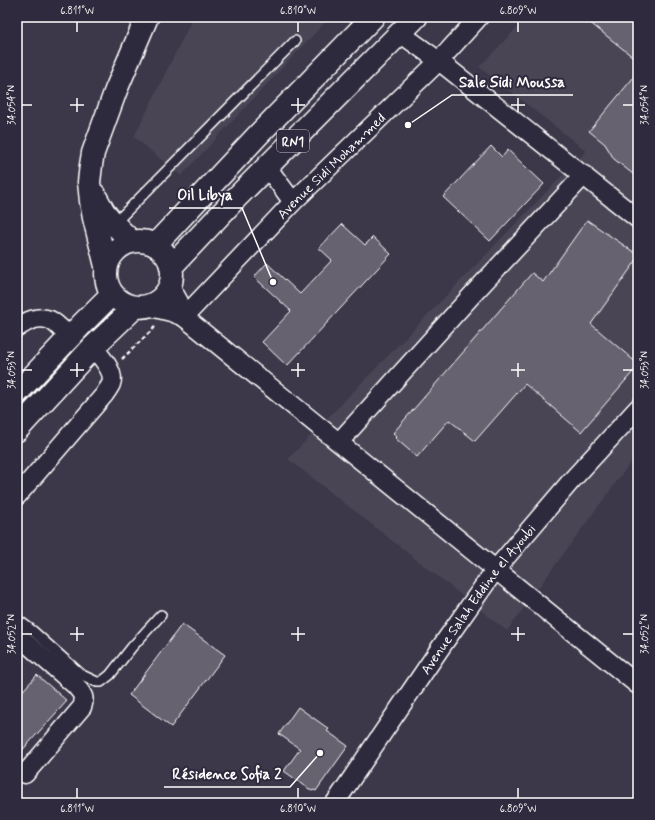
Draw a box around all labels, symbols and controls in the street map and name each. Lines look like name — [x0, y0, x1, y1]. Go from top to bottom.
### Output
text: 6.811°W — [60, 4, 94, 18]
text: 6.810°W — [280, 4, 316, 18]
text: 6.809°W — [500, 4, 536, 18]
callout: Sale Sidi Moussa — [452, 68, 573, 95]
text: Sale Sidi Moussa — [459, 73, 565, 93]
text: 34.054°N — [5, 85, 19, 125]
text: 34.054°N — [638, 85, 652, 125]
street label: Avenue Sidi Mohammed — [273, 109, 390, 223]
road number: RN1 — [277, 130, 309, 152]
callout: Oil Libya — [169, 181, 242, 208]
text: Oil Libya — [177, 186, 233, 206]
text: 34.053°N — [5, 351, 19, 389]
text: 34.053°N — [638, 351, 652, 389]
street label: Avenue Salah Eddine el Ayoubi — [417, 521, 540, 678]
text: 34.052°N — [5, 614, 19, 654]
text: 34.052°N — [638, 614, 652, 654]
callout: Résidence Sofia 2 — [164, 760, 290, 787]
text: Résidence Sofia 2 — [172, 764, 282, 785]
text: 6.811°W — [60, 802, 94, 816]
text: 6.810°W — [280, 802, 316, 816]
text: 6.809°W — [500, 802, 536, 816]

